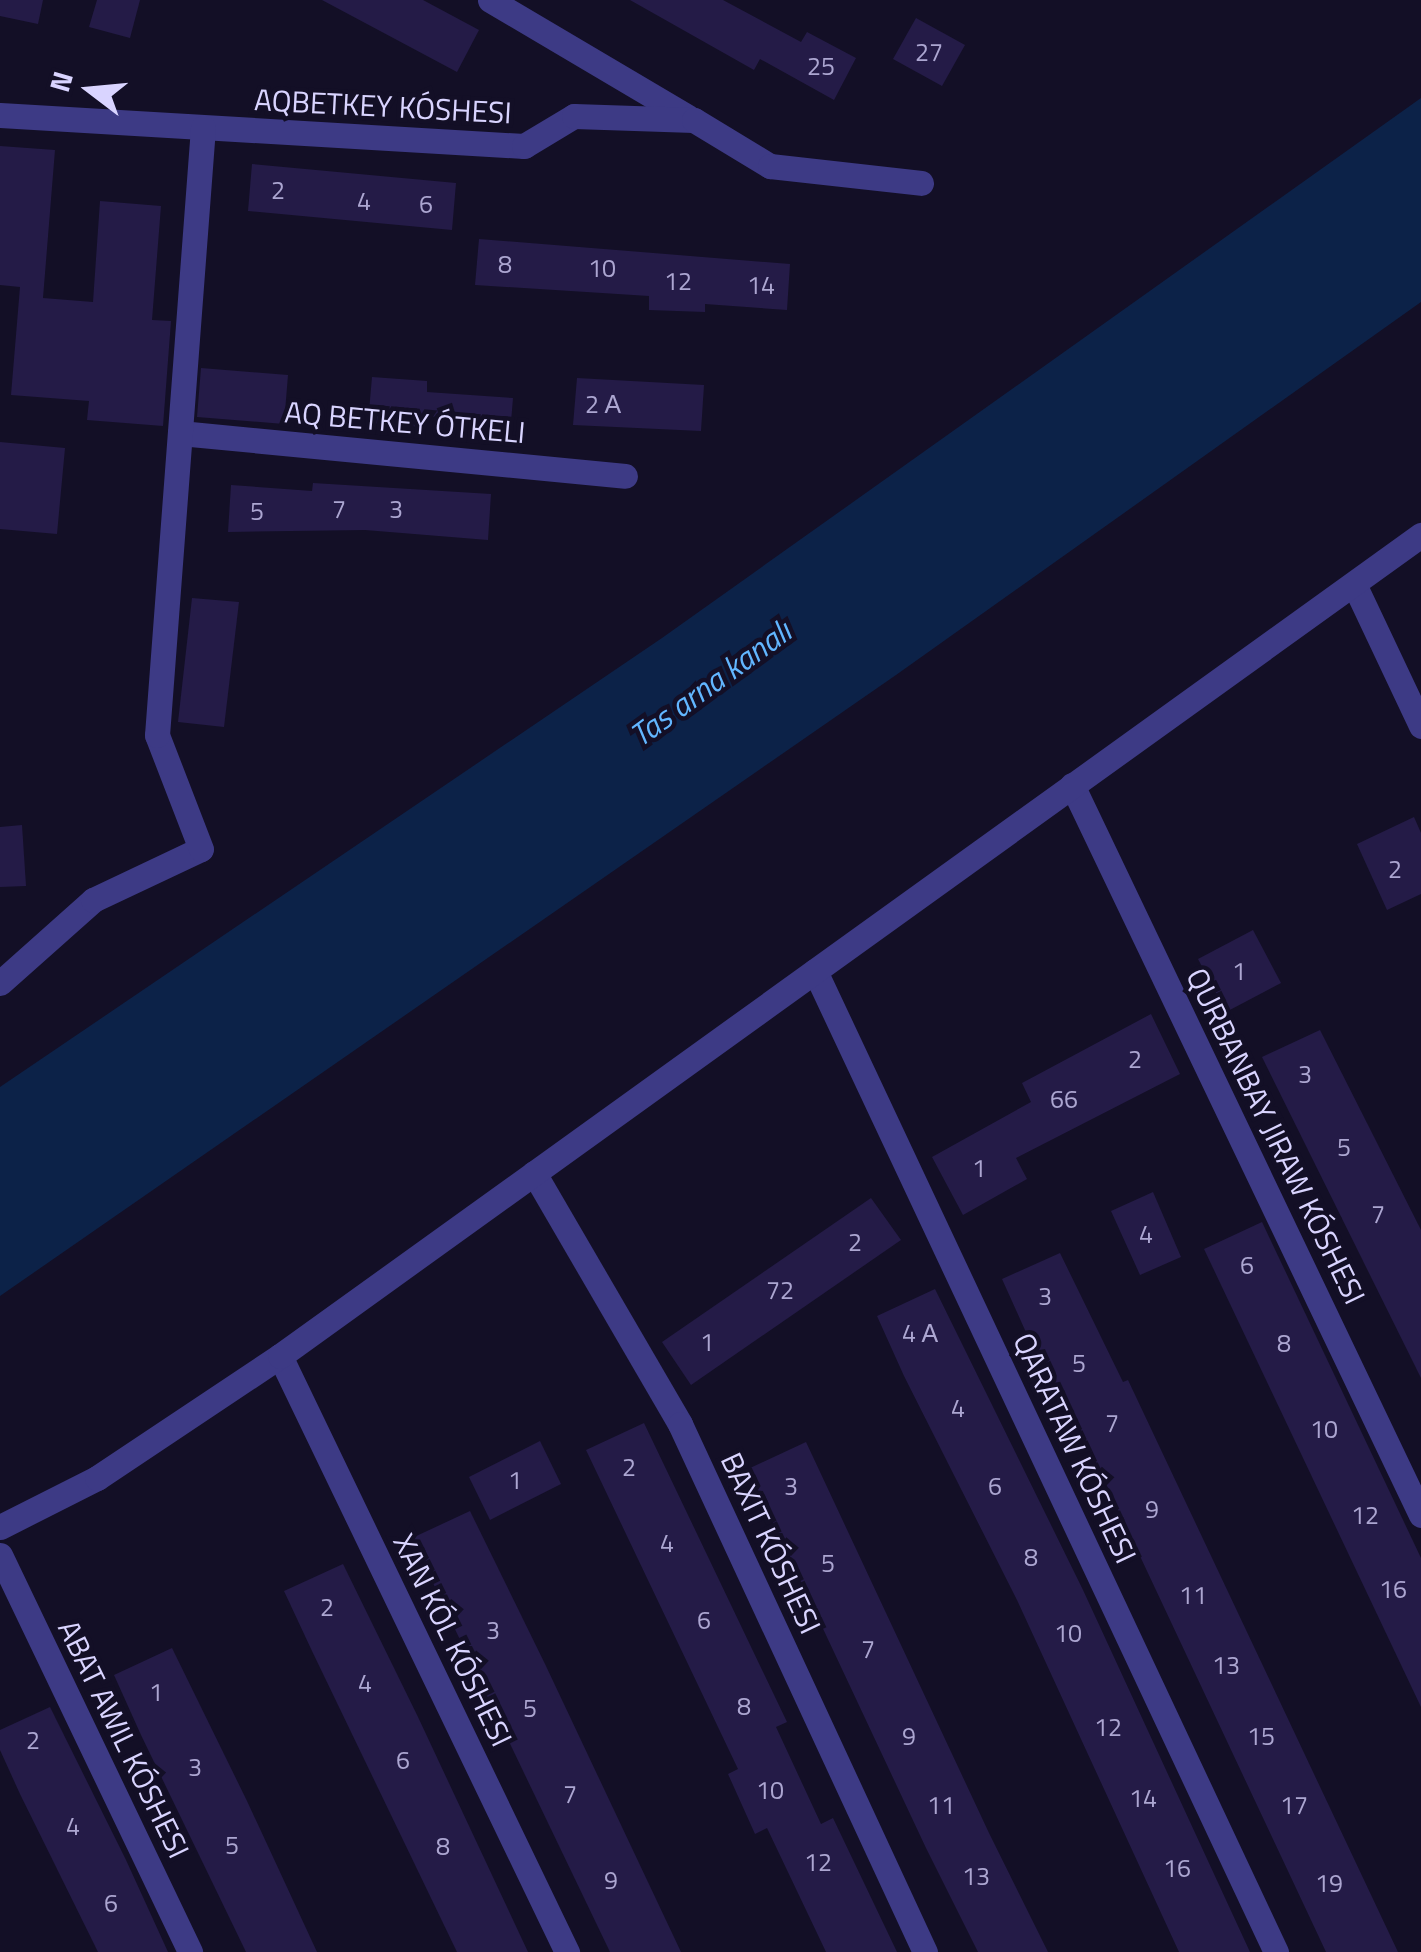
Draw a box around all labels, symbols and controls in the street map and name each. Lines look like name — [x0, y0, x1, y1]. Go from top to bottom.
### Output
house number: 27 — [915, 37, 943, 67]
north arrow — [40, 40, 140, 140]
house number: 25 — [807, 51, 835, 81]
text: N — [37, 66, 84, 97]
street label: AQBETKEY KÓSHESI — [253, 81, 513, 131]
house number: 2 — [271, 175, 285, 205]
house number: 4 — [357, 186, 371, 216]
house number: 6 — [419, 189, 433, 219]
house number: 8 — [498, 249, 512, 279]
house number: 10 — [588, 253, 616, 283]
house number: 12 — [664, 266, 692, 296]
house number: 14 — [747, 270, 775, 300]
house number: 2 А — [585, 389, 621, 419]
street label: AQ BETKEY ÓTKELI — [283, 394, 527, 450]
house number: 7 — [332, 494, 346, 524]
house number: 3 — [389, 494, 403, 524]
house number: 5 — [250, 496, 264, 526]
water label: Tas arna kanalı — [622, 612, 798, 754]
house number: 2 — [1388, 854, 1402, 884]
house number: 1 — [1232, 956, 1246, 986]
street label: QURBANBAY JIRAW KÓSHESI — [1179, 962, 1373, 1310]
house number: 2 — [1128, 1044, 1142, 1074]
house number: 3 — [1298, 1059, 1312, 1089]
house number: 66 — [1050, 1084, 1078, 1114]
house number: 5 — [1337, 1132, 1351, 1162]
house number: 1 — [972, 1153, 986, 1183]
house number: 7 — [1371, 1199, 1385, 1229]
house number: 4 — [1139, 1219, 1153, 1249]
house number: 2 — [848, 1227, 862, 1257]
house number: 6 — [1240, 1250, 1254, 1280]
house number: 72 — [766, 1275, 794, 1305]
house number: 3 — [1038, 1281, 1052, 1311]
house number: 4 А — [902, 1318, 938, 1348]
house number: 1 — [700, 1327, 714, 1357]
street label: QARATAW KÓSHESI — [1006, 1327, 1144, 1569]
house number: 8 — [1277, 1328, 1291, 1358]
house number: 5 — [1072, 1348, 1086, 1378]
house number: 4 — [951, 1393, 965, 1423]
house number: 7 — [1105, 1408, 1119, 1438]
house number: 10 — [1310, 1414, 1338, 1444]
street label: BAXIT KÓSHESI — [713, 1447, 829, 1639]
house number: 2 — [622, 1452, 636, 1482]
house number: 1 — [508, 1465, 522, 1495]
house number: 3 — [784, 1471, 798, 1501]
house number: 6 — [988, 1471, 1002, 1501]
house number: 9 — [1145, 1494, 1159, 1524]
house number: 12 — [1351, 1500, 1379, 1530]
street label: XAN KÓL KÓSHESI — [386, 1528, 520, 1752]
house number: 4 — [660, 1528, 674, 1558]
house number: 8 — [1024, 1542, 1038, 1572]
house number: 5 — [821, 1548, 835, 1578]
house number: 16 — [1379, 1574, 1407, 1604]
house number: 11 — [1179, 1580, 1207, 1610]
house number: 2 — [320, 1592, 334, 1622]
house number: 6 — [697, 1605, 711, 1635]
street label: ABAT AWIL KÓSHESI — [51, 1614, 197, 1864]
house number: 3 — [486, 1615, 500, 1645]
house number: 10 — [1054, 1618, 1082, 1648]
house number: 7 — [861, 1634, 875, 1664]
house number: 13 — [1212, 1650, 1240, 1680]
house number: 4 — [358, 1668, 372, 1698]
house number: 1 — [149, 1677, 163, 1707]
house number: 8 — [737, 1691, 751, 1721]
house number: 5 — [523, 1693, 537, 1723]
house number: 12 — [1094, 1712, 1122, 1742]
house number: 9 — [902, 1721, 916, 1751]
house number: 15 — [1247, 1721, 1275, 1751]
house number: 2 — [26, 1725, 40, 1755]
house number: 6 — [396, 1745, 410, 1775]
house number: 3 — [188, 1752, 202, 1782]
house number: 10 — [756, 1775, 784, 1805]
house number: 7 — [563, 1779, 577, 1809]
house number: 14 — [1129, 1783, 1157, 1813]
house number: 11 — [927, 1790, 955, 1820]
house number: 17 — [1280, 1790, 1308, 1820]
house number: 4 — [66, 1811, 80, 1841]
house number: 5 — [225, 1830, 239, 1860]
house number: 8 — [436, 1831, 450, 1861]
house number: 12 — [804, 1847, 832, 1877]
house number: 16 — [1163, 1853, 1191, 1883]
house number: 13 — [962, 1861, 990, 1891]
house number: 9 — [604, 1865, 618, 1895]
house number: 19 — [1315, 1868, 1343, 1898]
house number: 6 — [104, 1888, 118, 1918]

